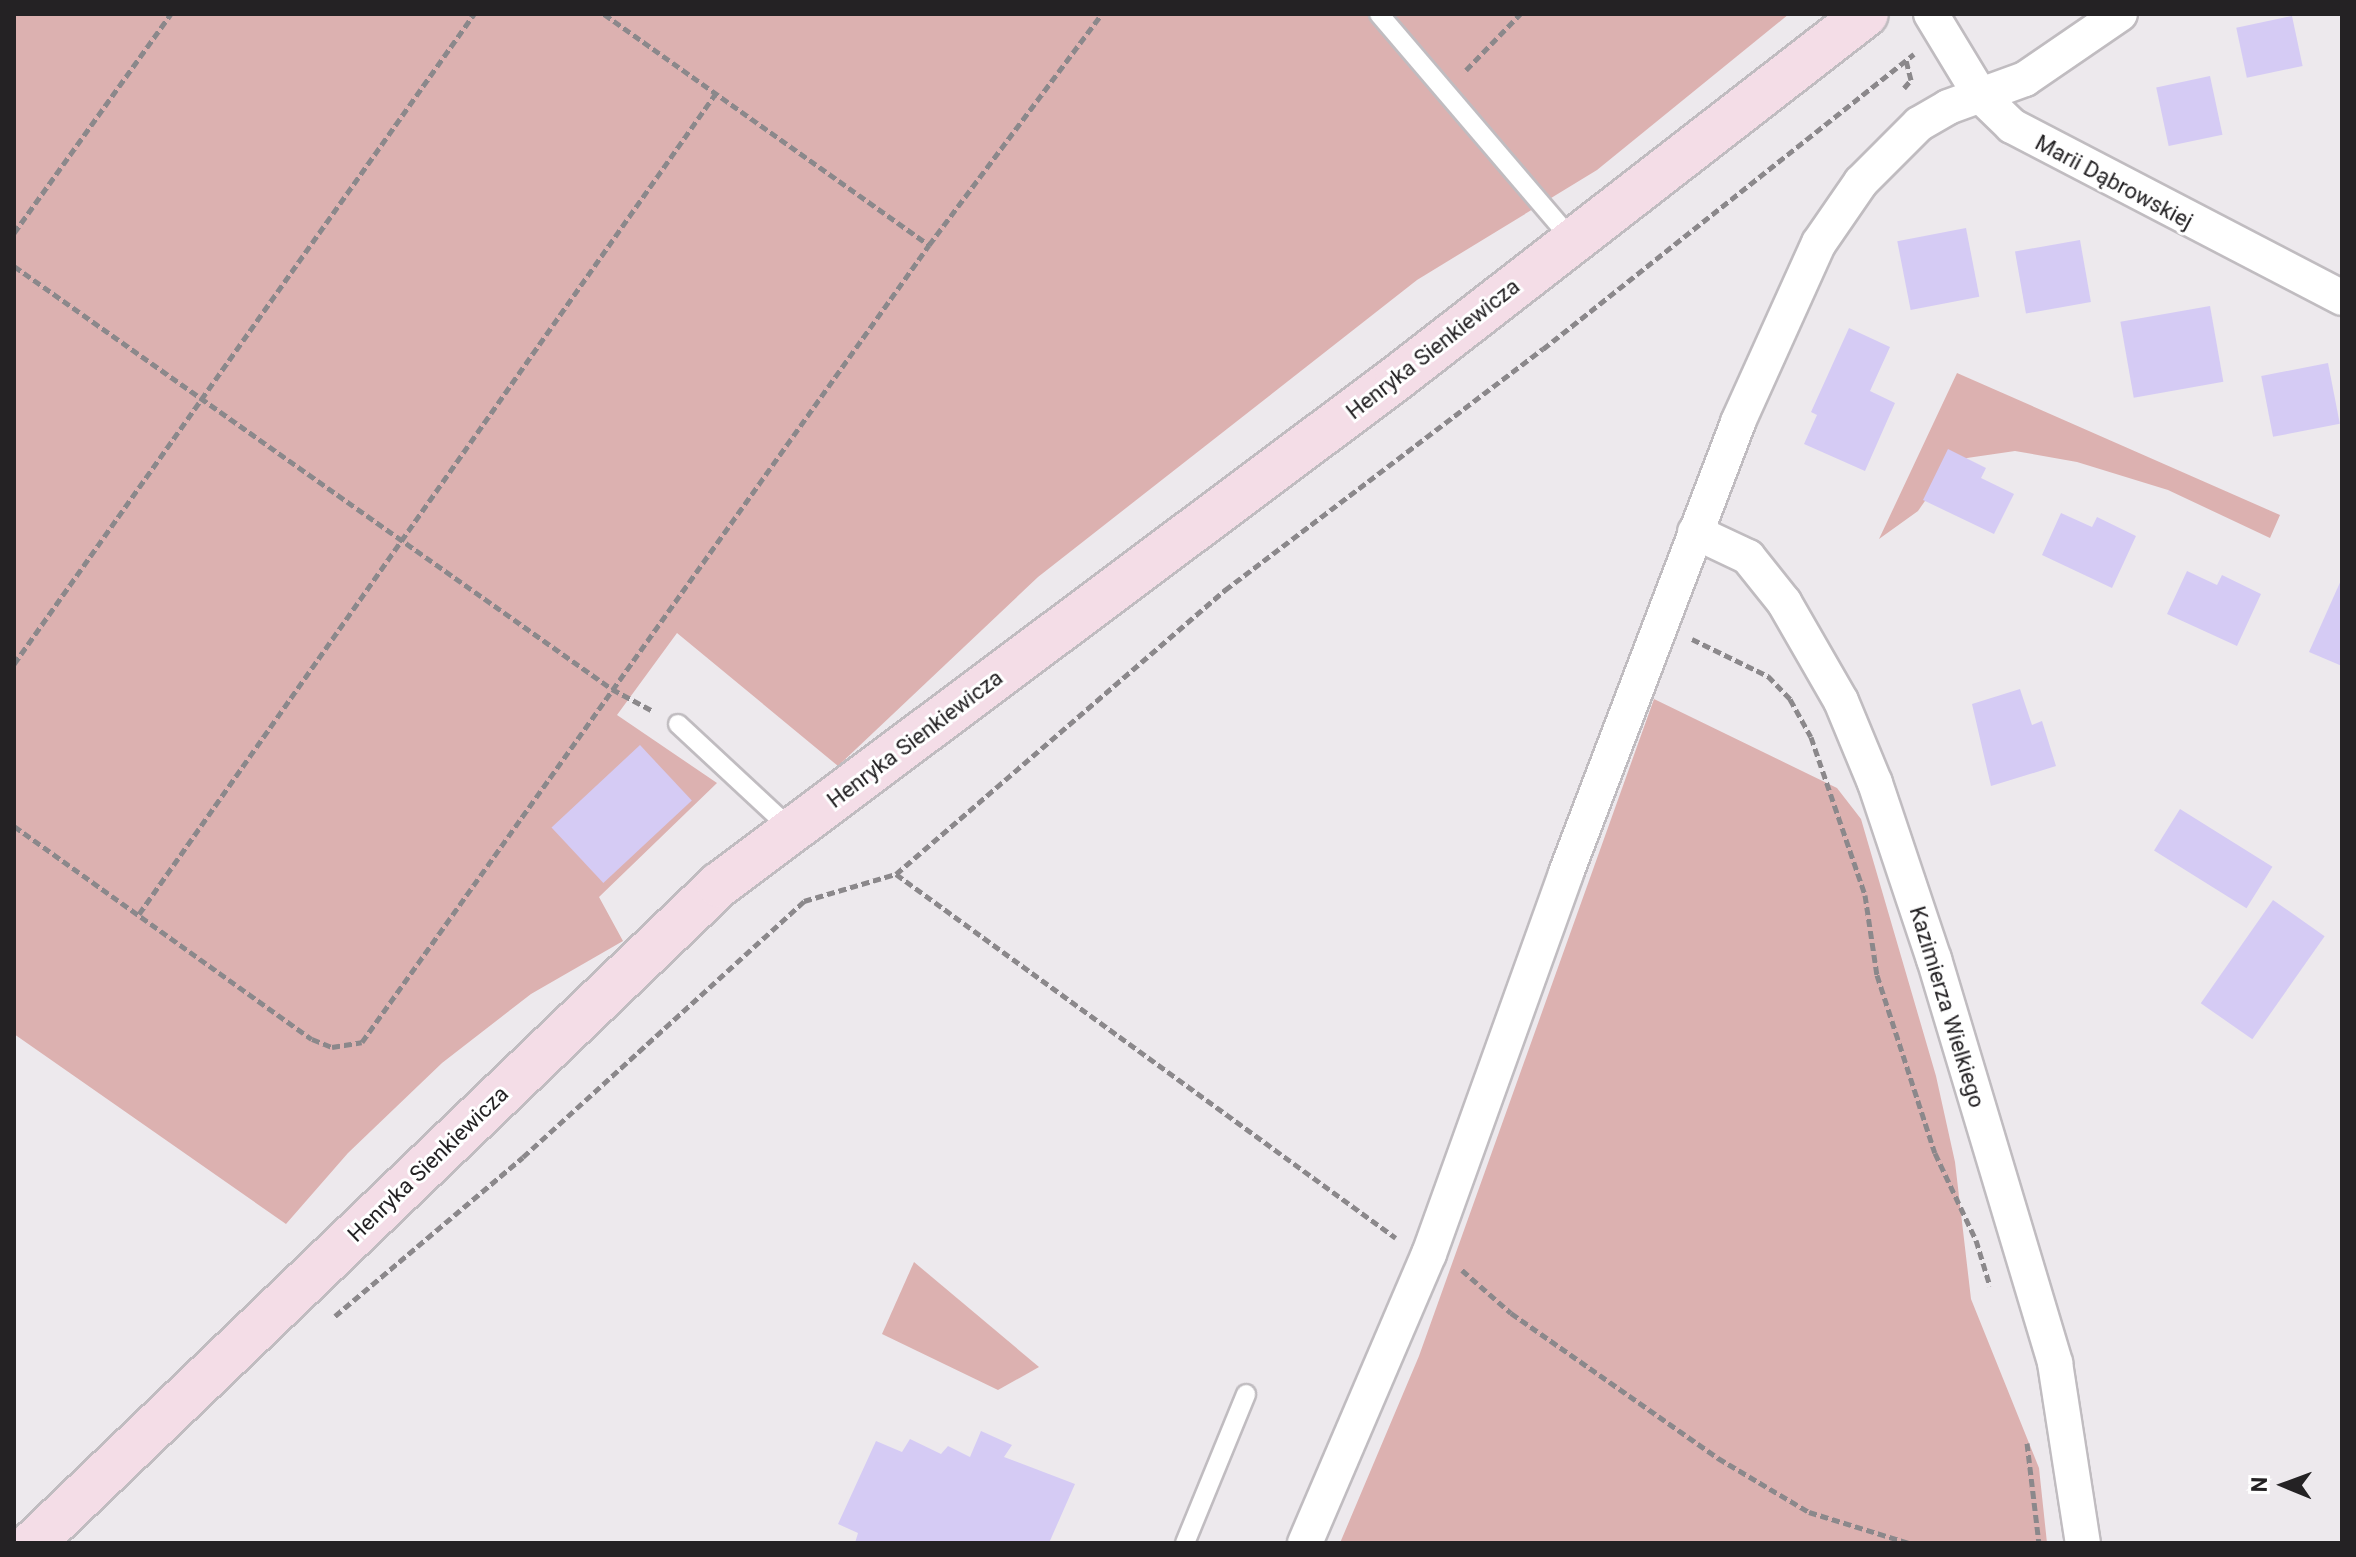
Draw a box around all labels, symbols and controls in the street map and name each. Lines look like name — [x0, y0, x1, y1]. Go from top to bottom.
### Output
street label: Marii Dąbrowskiej — [2031, 129, 2197, 235]
street label: Henryka Sienkiewicza — [1341, 273, 1525, 425]
street label: Henryka Sienkiewicza — [822, 664, 1008, 814]
street label: Kazimierza Wielkiego — [1904, 903, 1990, 1111]
street label: Henryka Sienkiewicza — [342, 1081, 514, 1247]
north arrow — [2244, 1445, 2324, 1525]
text: N — [2247, 1477, 2272, 1493]

